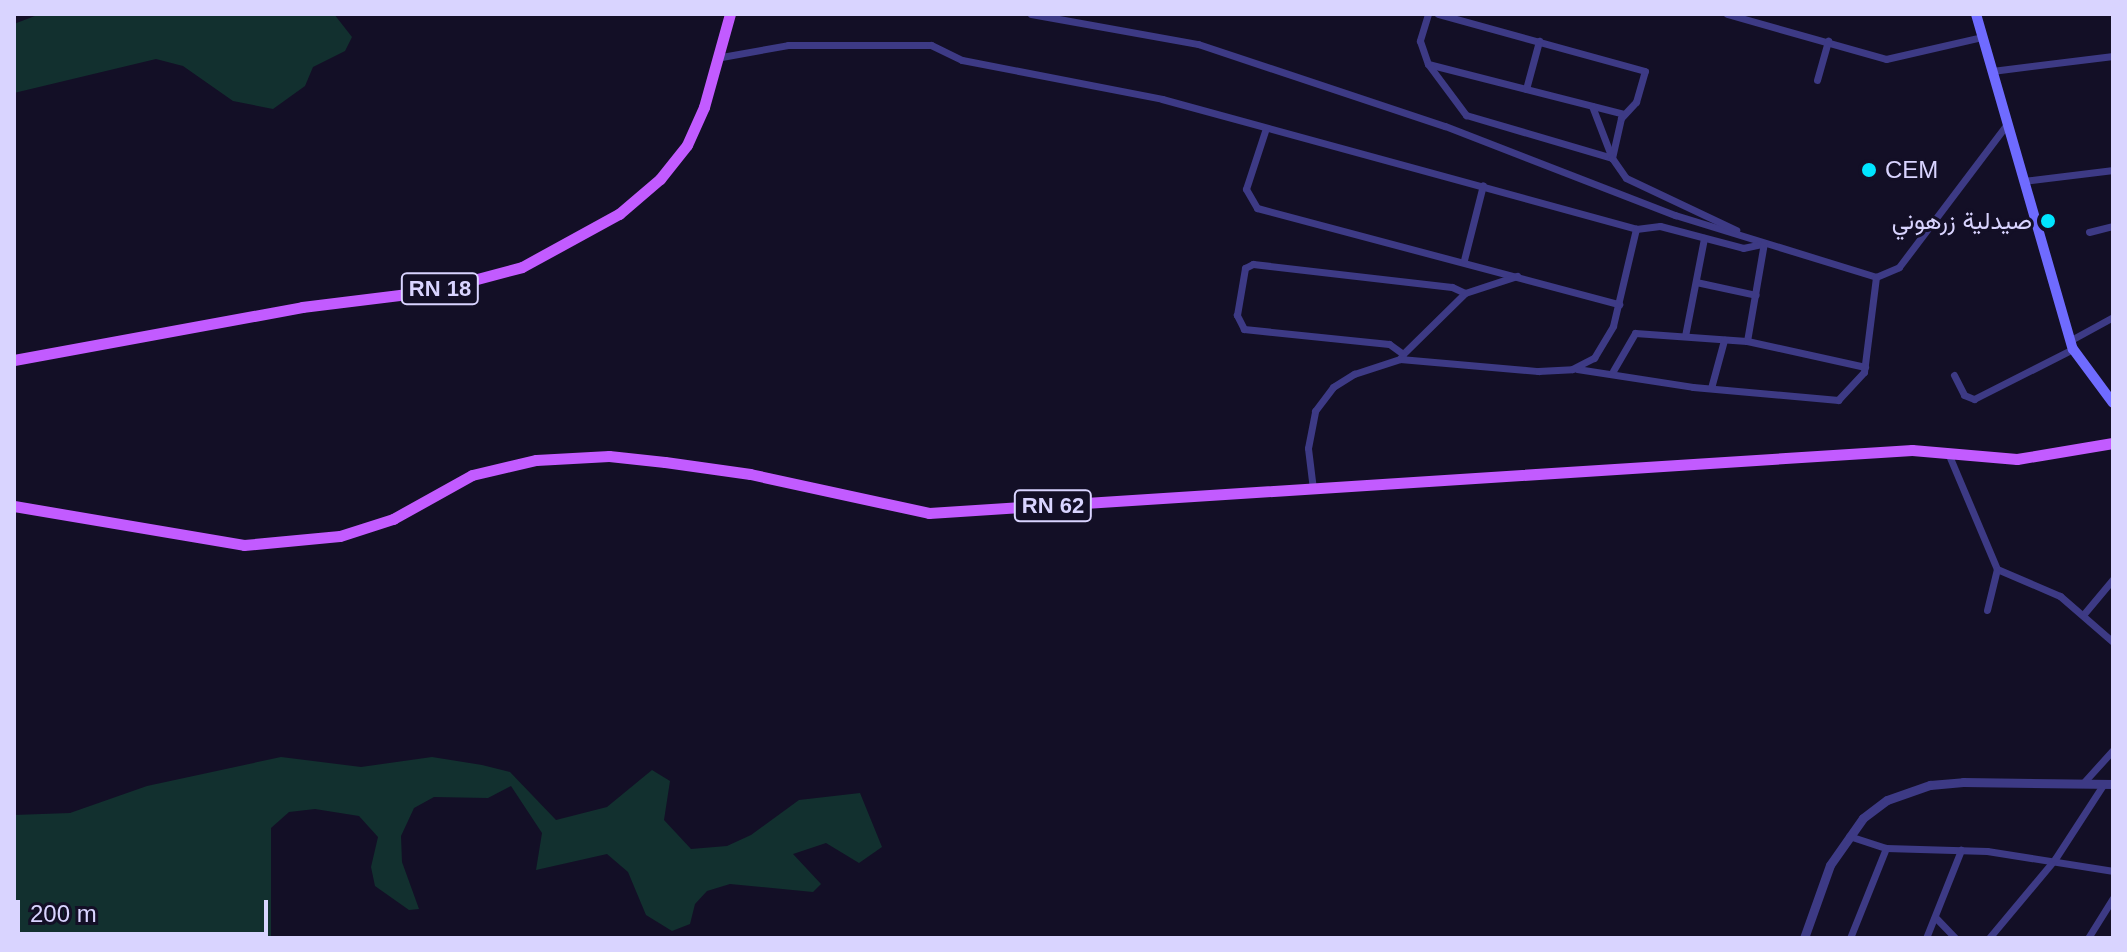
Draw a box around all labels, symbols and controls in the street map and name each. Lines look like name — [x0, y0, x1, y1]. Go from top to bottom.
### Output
place label: CEM — [1885, 156, 1938, 184]
marker: CEM — [1860, 161, 1878, 179]
place label: صيدلية زرهوني — [1892, 207, 2032, 235]
marker: صيدلية زرهوني — [2039, 212, 2057, 230]
road number: RN 18 — [400, 271, 480, 307]
road number: RN 62 — [1013, 488, 1093, 524]
scale bar — [20, 884, 272, 934]
text: 200 m — [30, 900, 97, 927]

